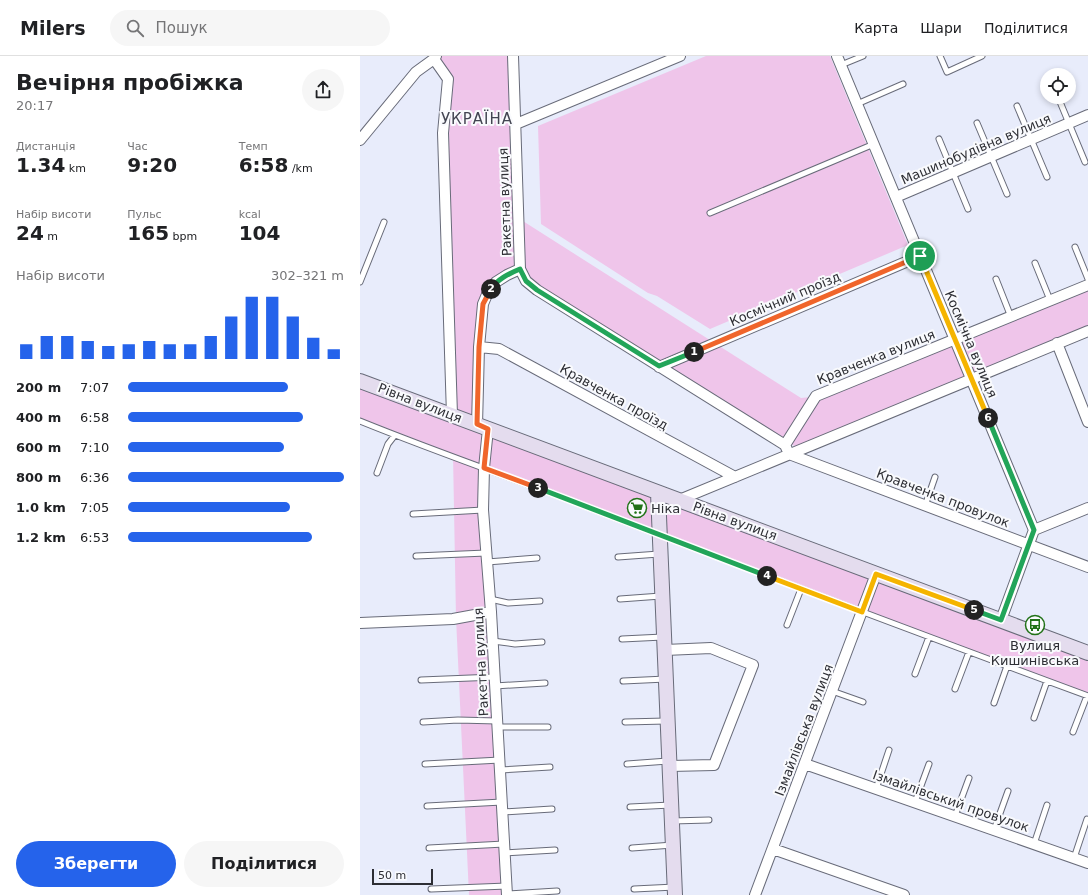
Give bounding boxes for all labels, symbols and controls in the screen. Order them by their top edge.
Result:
search box [110,10,390,46]
text: Milers [20,17,86,39]
icon: search [124,17,146,39]
text: Пошук [156,19,208,37]
text: Карта [854,20,898,36]
text: Шари [920,20,962,36]
text: Поділитися [984,20,1068,36]
map controls [1040,68,1076,104]
button: locate [1040,68,1076,104]
button: share [302,69,344,111]
text: Вечірня пробіжка [16,70,244,95]
text: 20:17 [16,98,53,113]
district label: УКРАЇНА [441,109,513,128]
street label: Машинобудівна вулиця [899,111,1053,187]
text: Дистанція [16,140,75,153]
text: Час [127,140,148,153]
text: Темп [239,140,268,153]
street label: Ракетна вулиця [496,147,514,257]
text: 1.34 [16,153,65,177]
text: 9:20 [127,153,177,177]
text: 6:58 [239,153,288,177]
text: km [65,162,86,175]
text: /km [288,162,313,175]
text: Набір висоти [16,208,91,221]
text: Пульс [127,208,162,221]
text: kcal [239,208,261,221]
text: 24 [16,221,44,245]
text: 165 [127,221,169,245]
text: 104 [239,221,280,245]
text: m [44,230,58,243]
text: bpm [169,230,197,243]
pin [903,239,937,273]
icon: arrive [909,245,931,267]
text: Набір висоти [16,268,105,283]
text: 302–321 m [271,268,344,283]
street label: Космічний проїзд [727,269,843,329]
pin: 2 [481,279,501,299]
text: 2 [487,282,495,295]
street label: Космічна вулиця [942,288,1000,400]
street label: Кравченка вулиця [815,326,937,388]
pin: 1 [684,342,704,362]
text: 1 [690,345,698,358]
street label: Кравченка проїзд [557,361,671,433]
text: 200 m [16,380,61,395]
text: 7:07 [80,380,109,395]
street label: Рівна вулиця [376,380,464,426]
pin: 6 [978,408,998,428]
text: 400 m [16,410,61,425]
text: 6:58 [80,410,109,425]
text: 6 [984,411,992,424]
text: 600 m [16,440,61,455]
text: 7:10 [80,440,109,455]
street label: Кравченка провулок [874,466,1012,530]
text: 800 m [16,470,61,485]
text: 6:36 [80,470,109,485]
pin: 3 [528,478,548,498]
text: 3 [534,481,542,494]
supermarket icon: Ніка [626,497,648,519]
street label: Рівна вулиця [691,499,779,543]
text: 1.0 km [16,500,66,515]
text: 7:05 [80,500,109,515]
place label: Ніка [651,501,680,516]
text: 1.2 km [16,530,66,545]
text: 6:53 [80,530,109,545]
pin: 4 [757,566,777,586]
text: 4 [763,569,771,582]
pin: 5 [964,600,984,620]
text: 5 [970,603,978,616]
street label: Ракетна вулиця [471,607,491,717]
bus stop icon: Вулиця Кишинівська [1024,614,1046,636]
place label: Вулиця Кишинівська [991,638,1079,668]
street label: Ізмайлівська вулиця [772,662,836,798]
street label: Ізмайлівський провулок [871,767,1031,835]
button: Зберегти [16,841,176,887]
button: Поділитися [184,841,344,887]
scale bar [372,867,433,886]
text: 50 m [378,869,406,882]

